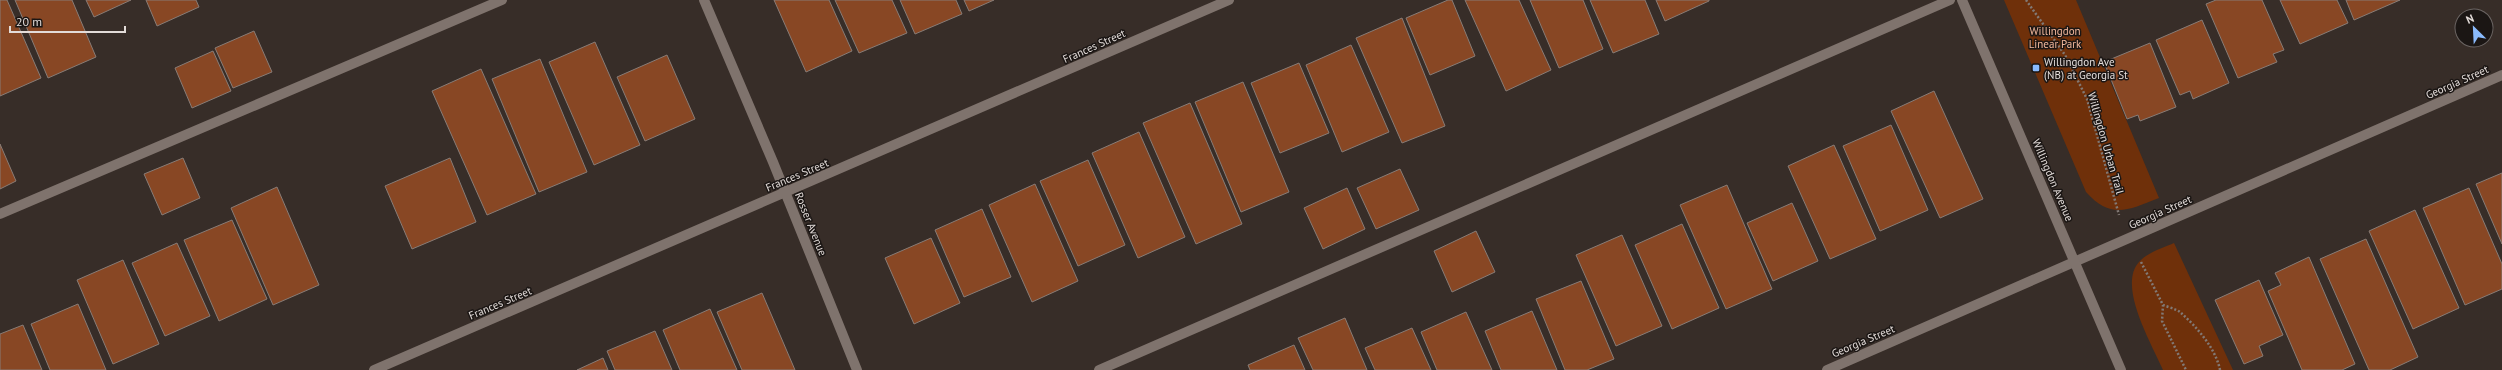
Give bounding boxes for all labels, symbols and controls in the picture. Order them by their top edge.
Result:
scale bar [10,8,125,34]
north arrow [2454,8,2494,48]
text: N [2464,11,2476,27]
text: 20 m [16,14,42,29]
park label: Willingdon Linear Park [2029,24,2082,51]
street label: Frances Street [1061,26,1128,66]
place label: Willingdon Ave (NB) at Georgia St [2044,55,2128,82]
street label: Georgia Street [2423,62,2491,102]
marker: Willingdon Ave (NB) at Georgia St [2031,63,2041,73]
street label: Willingdon Urban Trail [2085,90,2127,196]
street label: Willingdon Avenue [2029,137,2077,224]
street label: Frances Street [763,155,831,195]
street label: Rosser Avenue [792,190,830,258]
street label: Georgia Street [2126,192,2194,232]
street label: Frances Street [466,283,534,323]
street label: Georgia Street [1829,321,1897,361]

